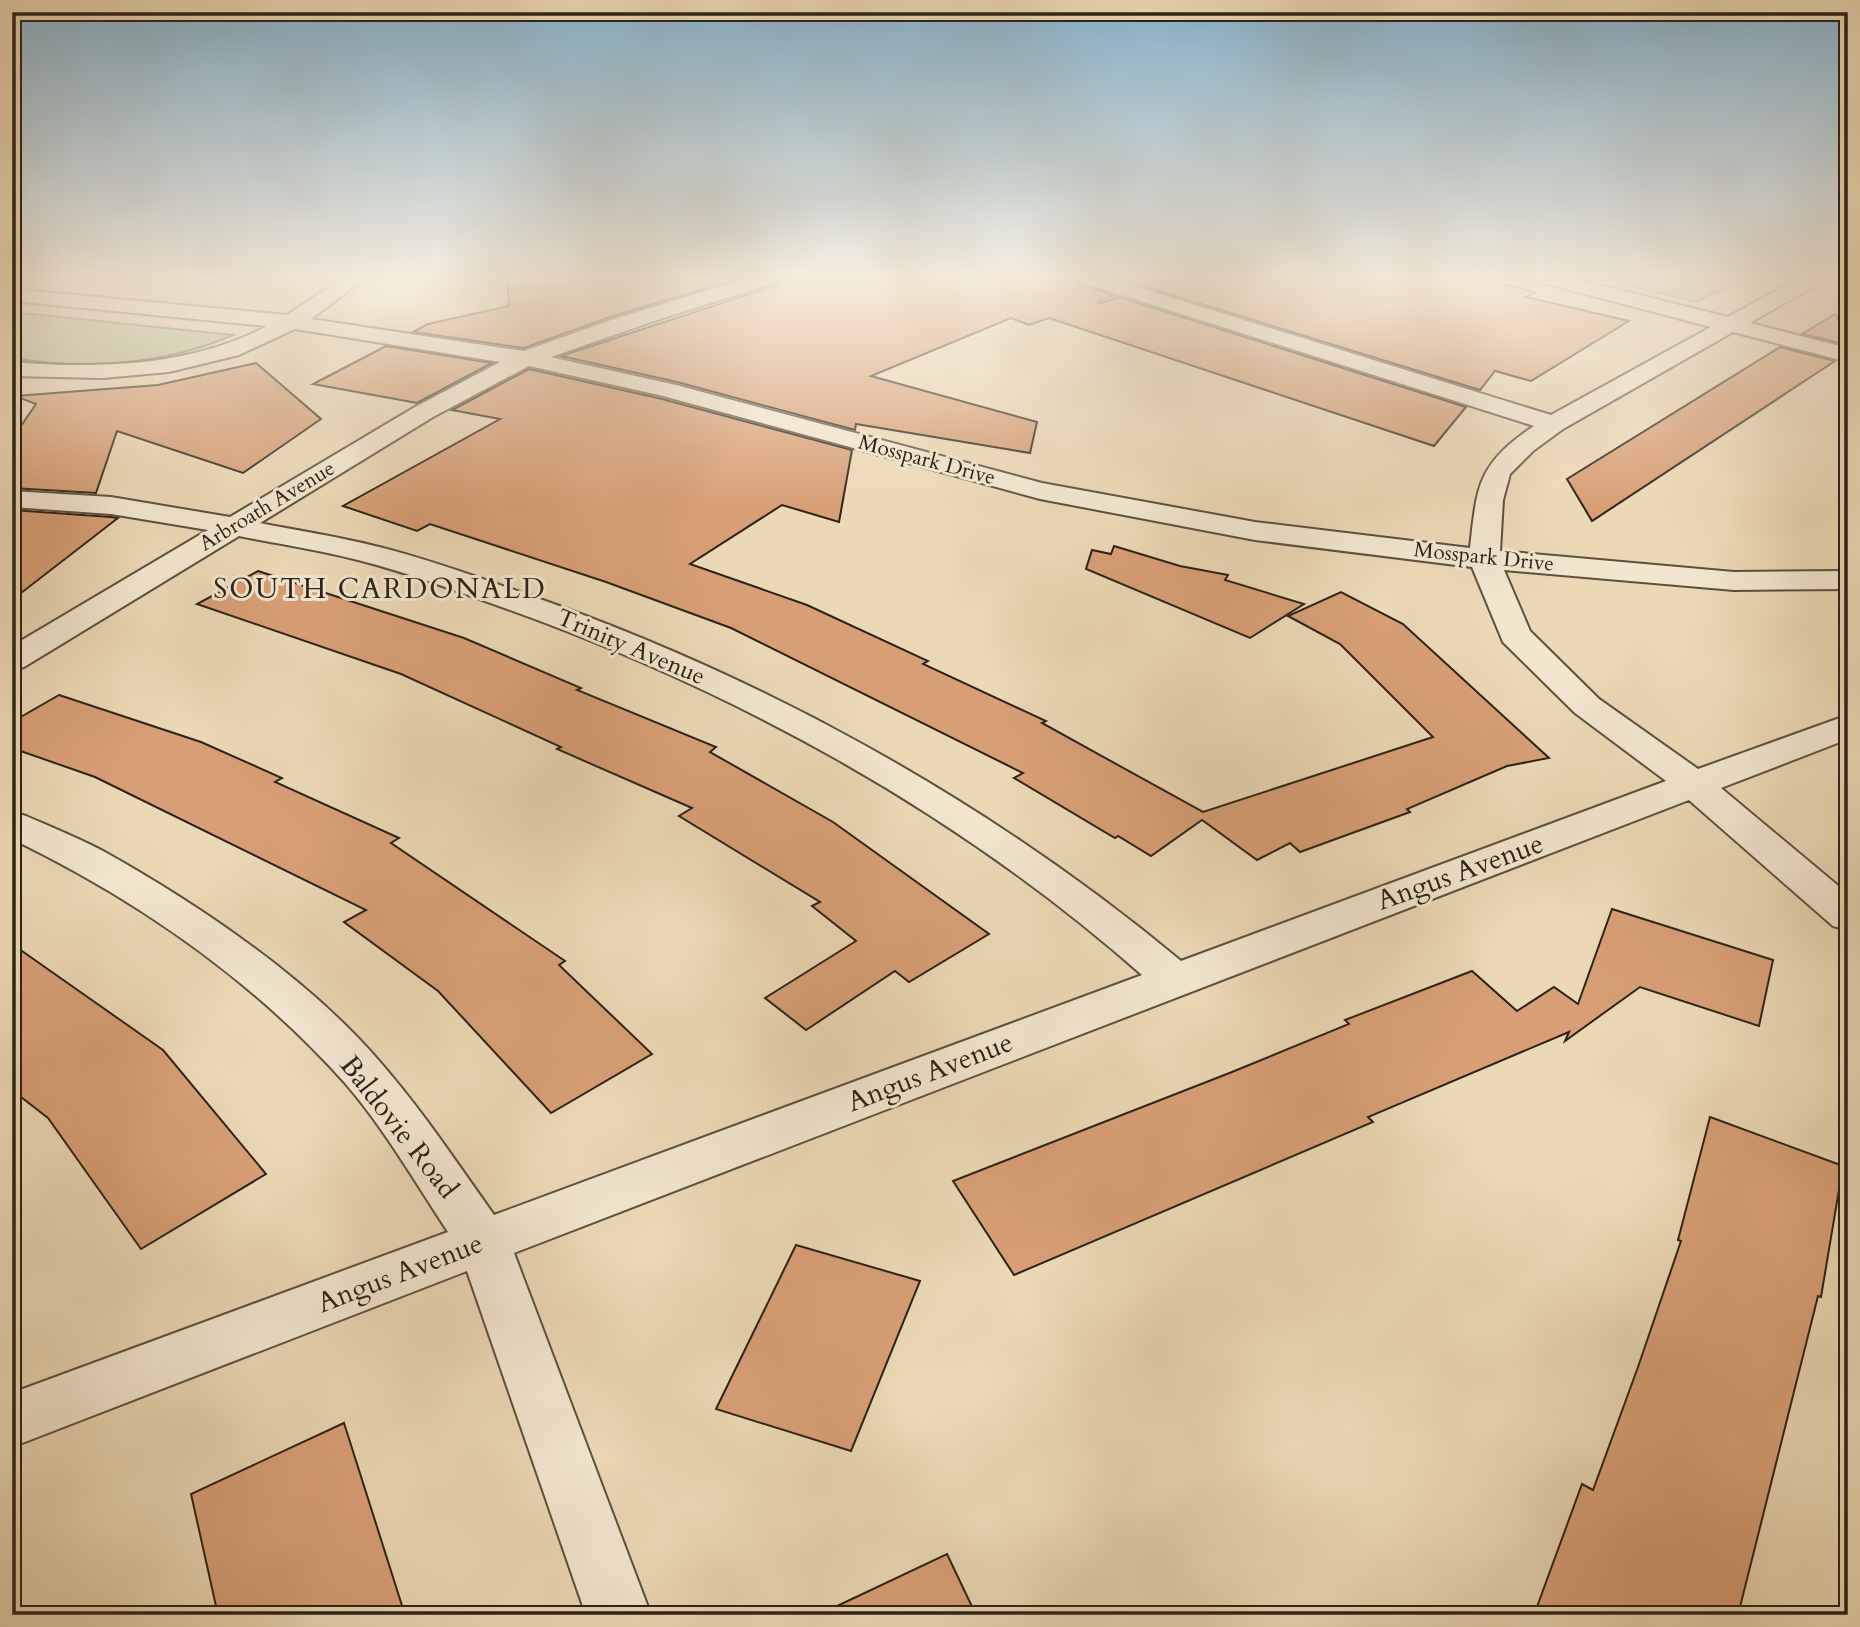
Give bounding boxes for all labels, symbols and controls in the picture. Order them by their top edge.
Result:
street label: Mosspark Drive [855,428,999,492]
street label: Arbroath Avenue [194,454,340,558]
street label: Mosspark Drive [1412,535,1556,579]
district label: SOUTH CARDONALD [213,570,547,608]
street label: Trinity Avenue [552,601,710,693]
street label: Angus Avenue [1371,824,1549,920]
street label: Angus Avenue [842,1023,1018,1121]
street label: Baldovie Road [331,1047,467,1207]
street label: Angus Avenue [312,1224,488,1322]

